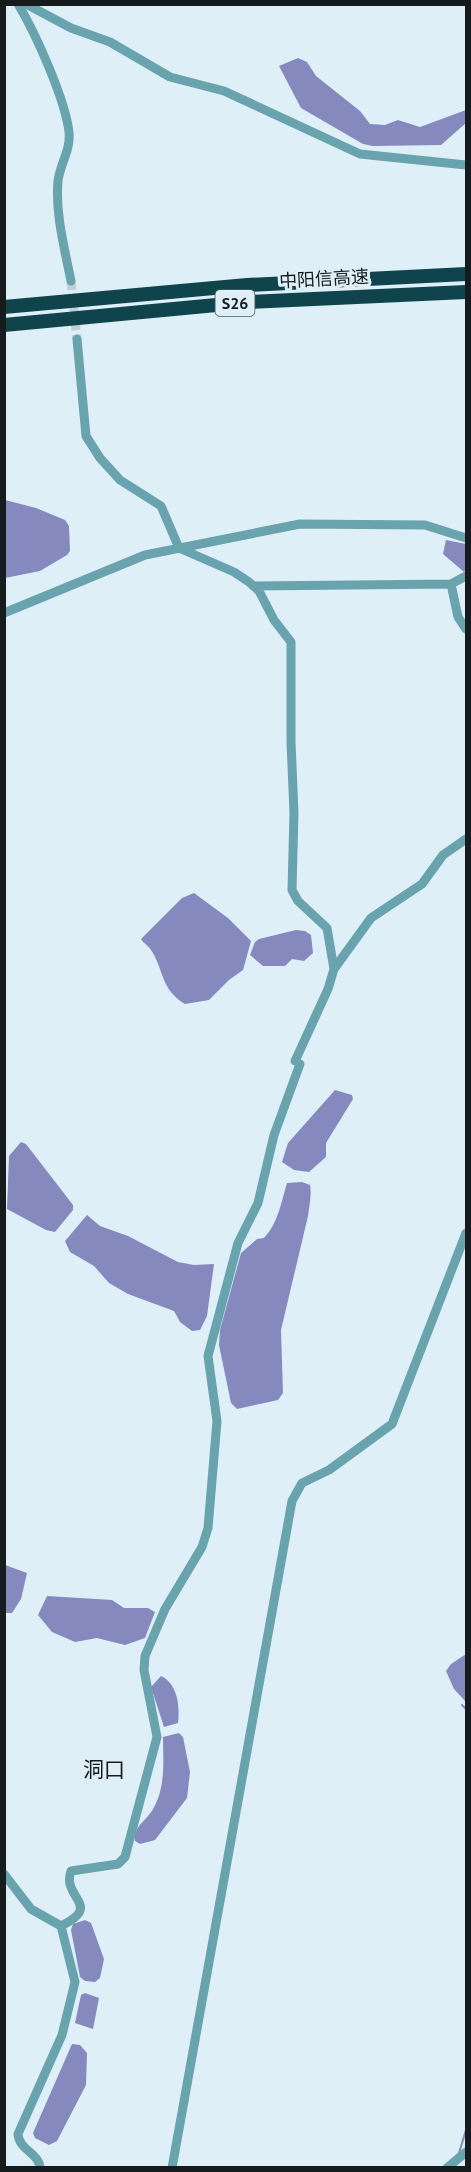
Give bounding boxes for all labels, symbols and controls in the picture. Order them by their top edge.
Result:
street label: 中阳信高速 [278,265,370,292]
road number: S26 [216,290,254,316]
district label: 洞口 [83,1756,125,1783]

